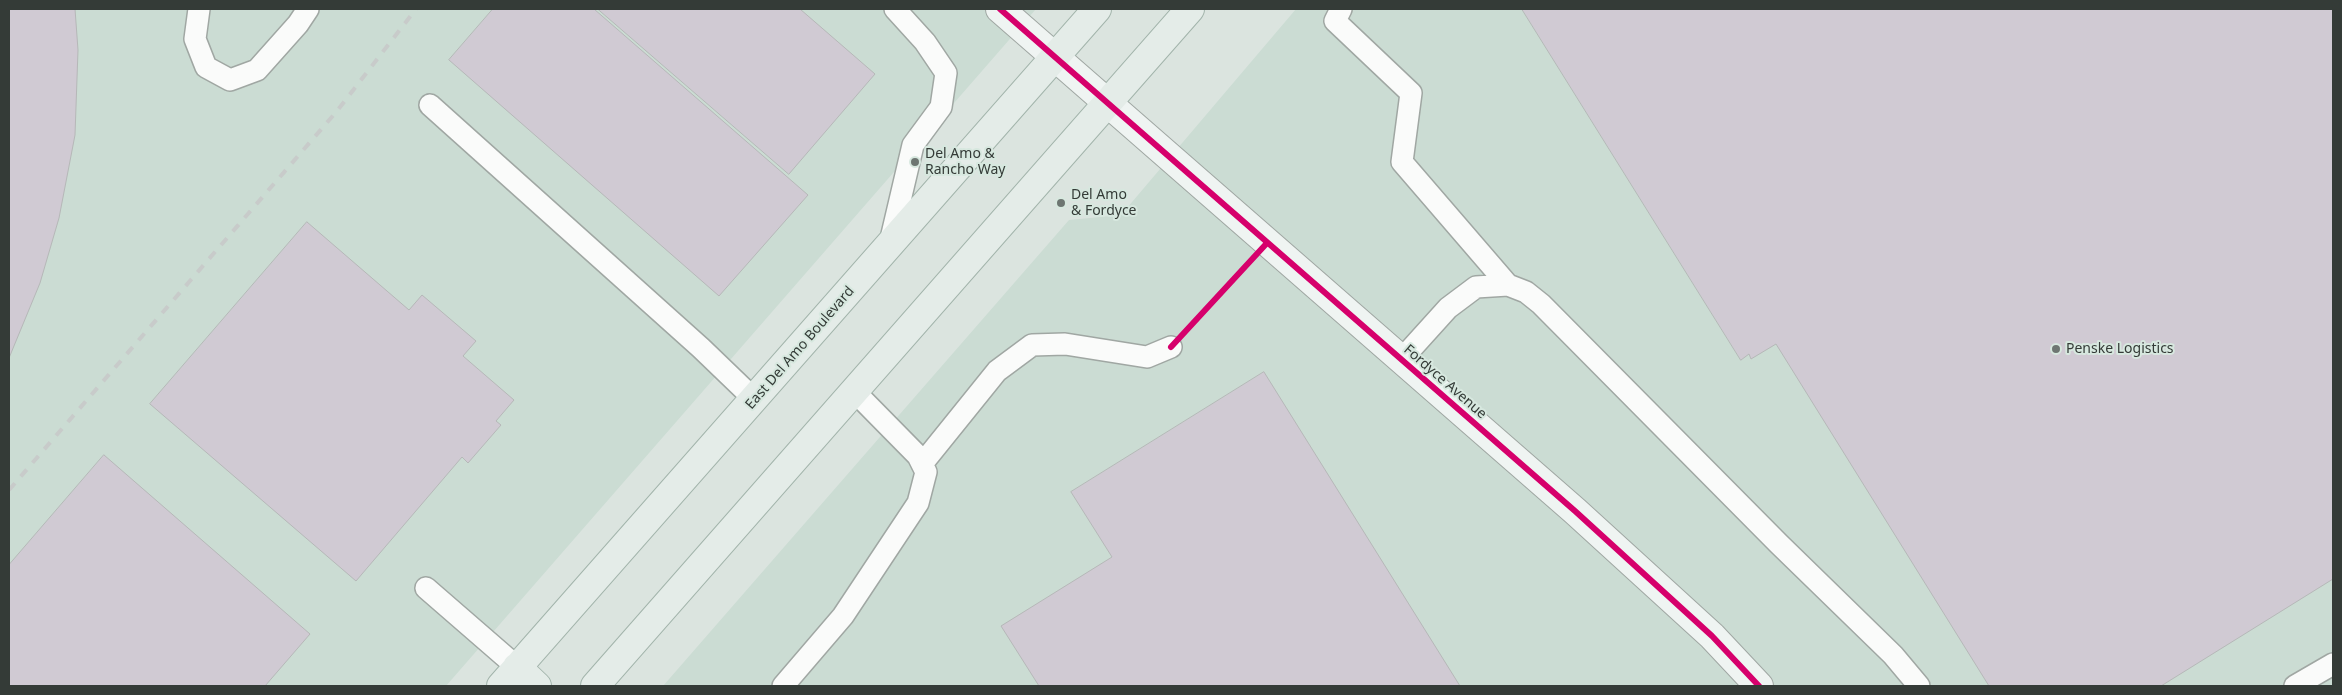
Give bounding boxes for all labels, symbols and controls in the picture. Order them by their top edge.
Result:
place label: Del Amo & Rancho Way [925,146,1005,178]
marker: Del Amo & Rancho Way [909,156,921,168]
place label: Del Amo & Fordyce [1071,187,1136,220]
marker: Del Amo & Fordyce [1055,197,1067,209]
street label: East Del Amo Boulevard [742,283,858,413]
street label: Fordyce Avenue [1400,341,1490,423]
place label: Penske Logistics [2066,341,2174,357]
marker: Penske Logistics [2050,343,2062,355]

